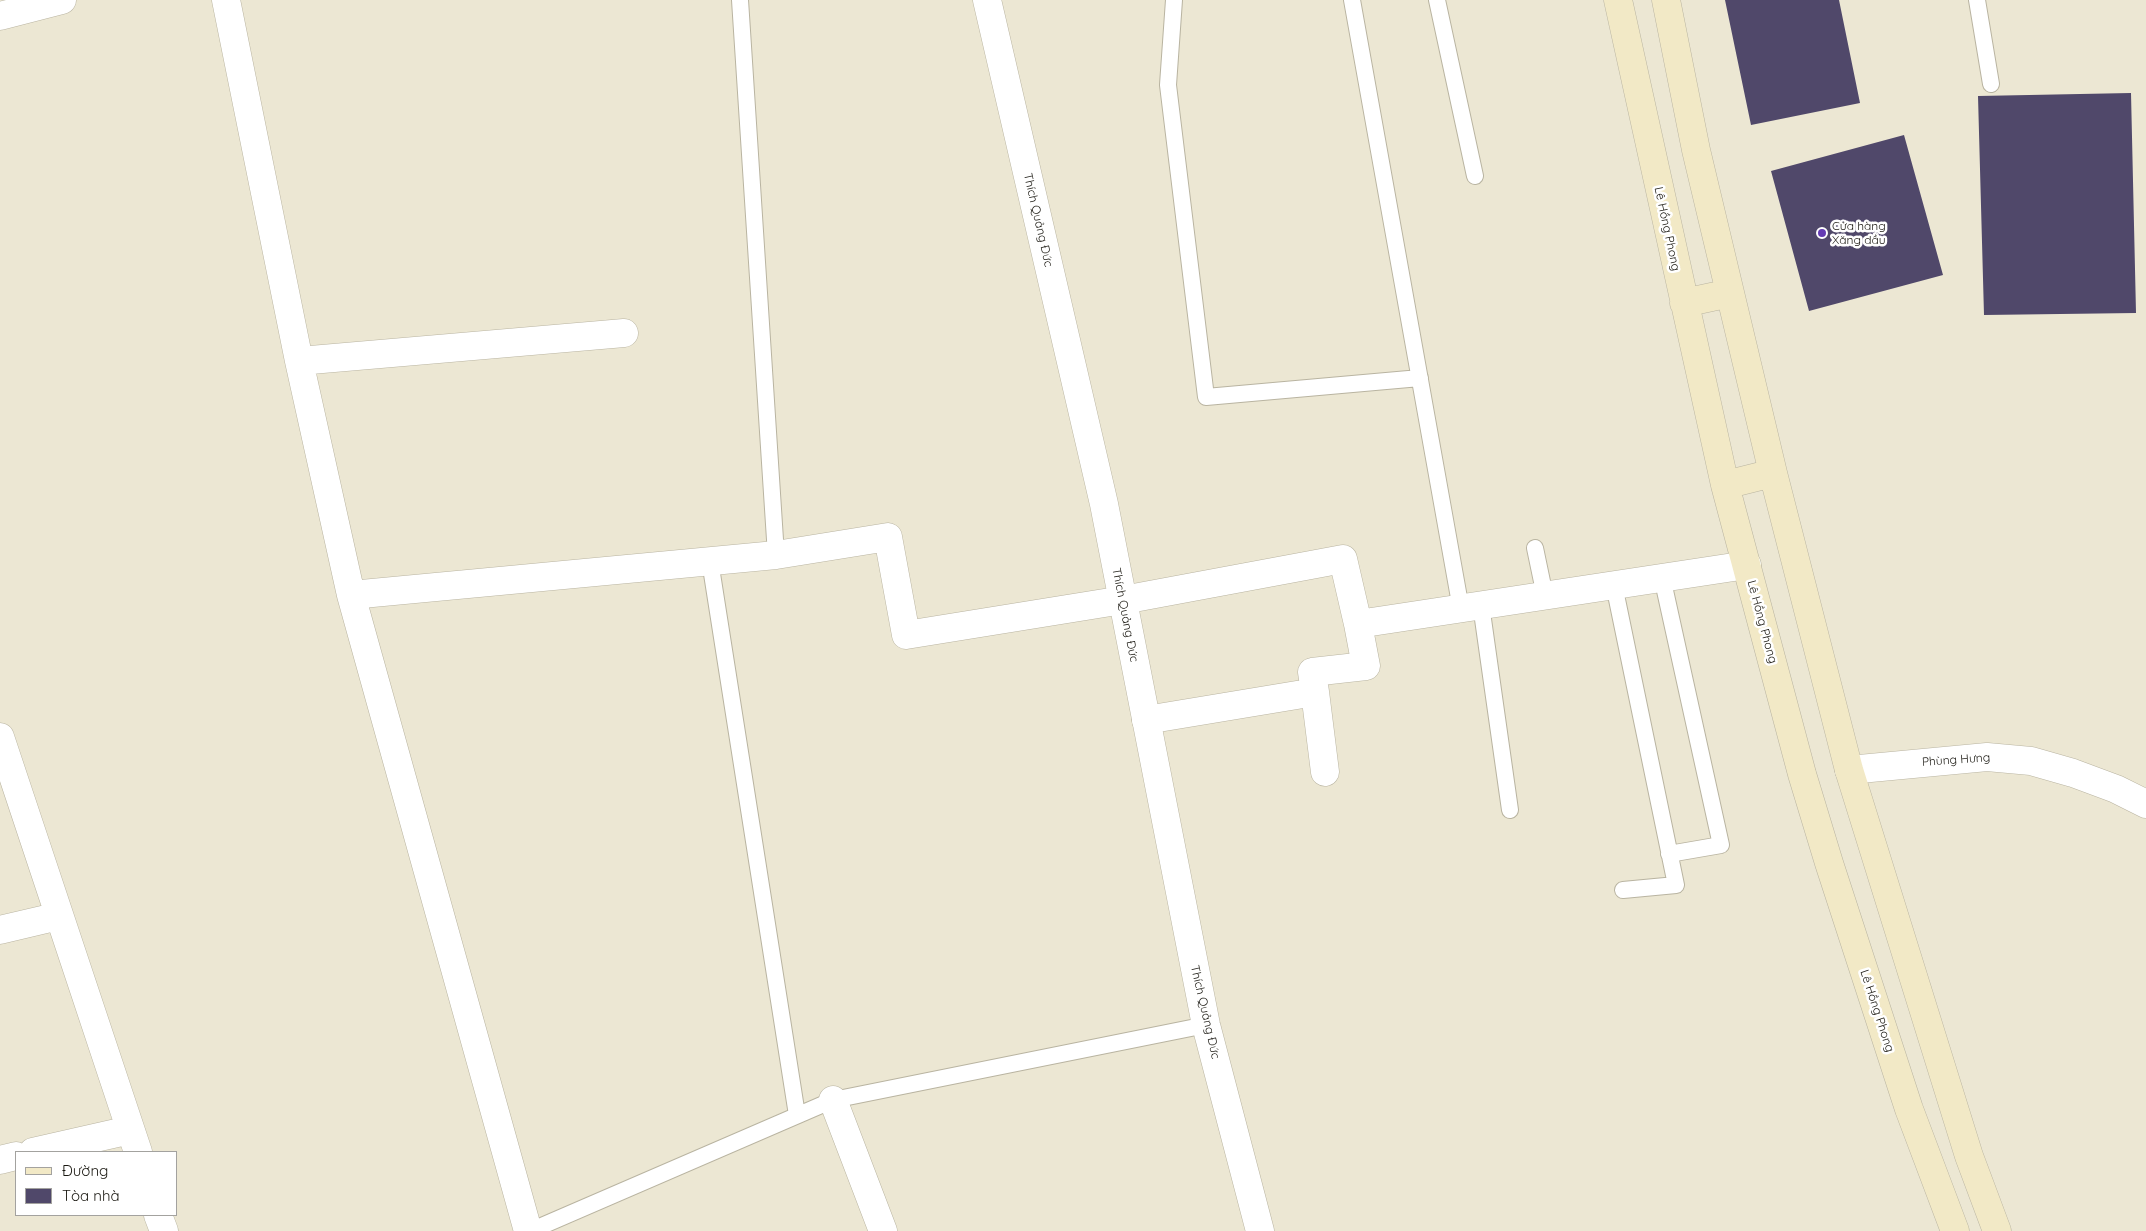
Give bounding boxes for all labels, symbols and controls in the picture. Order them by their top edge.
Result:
street label: Thích Quảng Đức [1020,172,1056,268]
street label: Lê Hồng Phong [1651,186,1683,272]
place label: Cửa hàng Xăng dầu [1832,219,1886,247]
marker: Cửa hàng Xăng dầu [1816,227,1828,239]
street label: Thích Quảng Đức [1109,567,1141,663]
street label: Lê Hồng Phong [1744,579,1780,665]
street label: Phùng Hưng [1921,750,1991,770]
street label: Thích Quảng Đức [1187,964,1223,1060]
street label: Lê Hồng Phong [1857,968,1897,1054]
legend [15,1151,178,1216]
text: Đường [62,1161,108,1180]
text: Tòa nhà [62,1186,120,1205]

